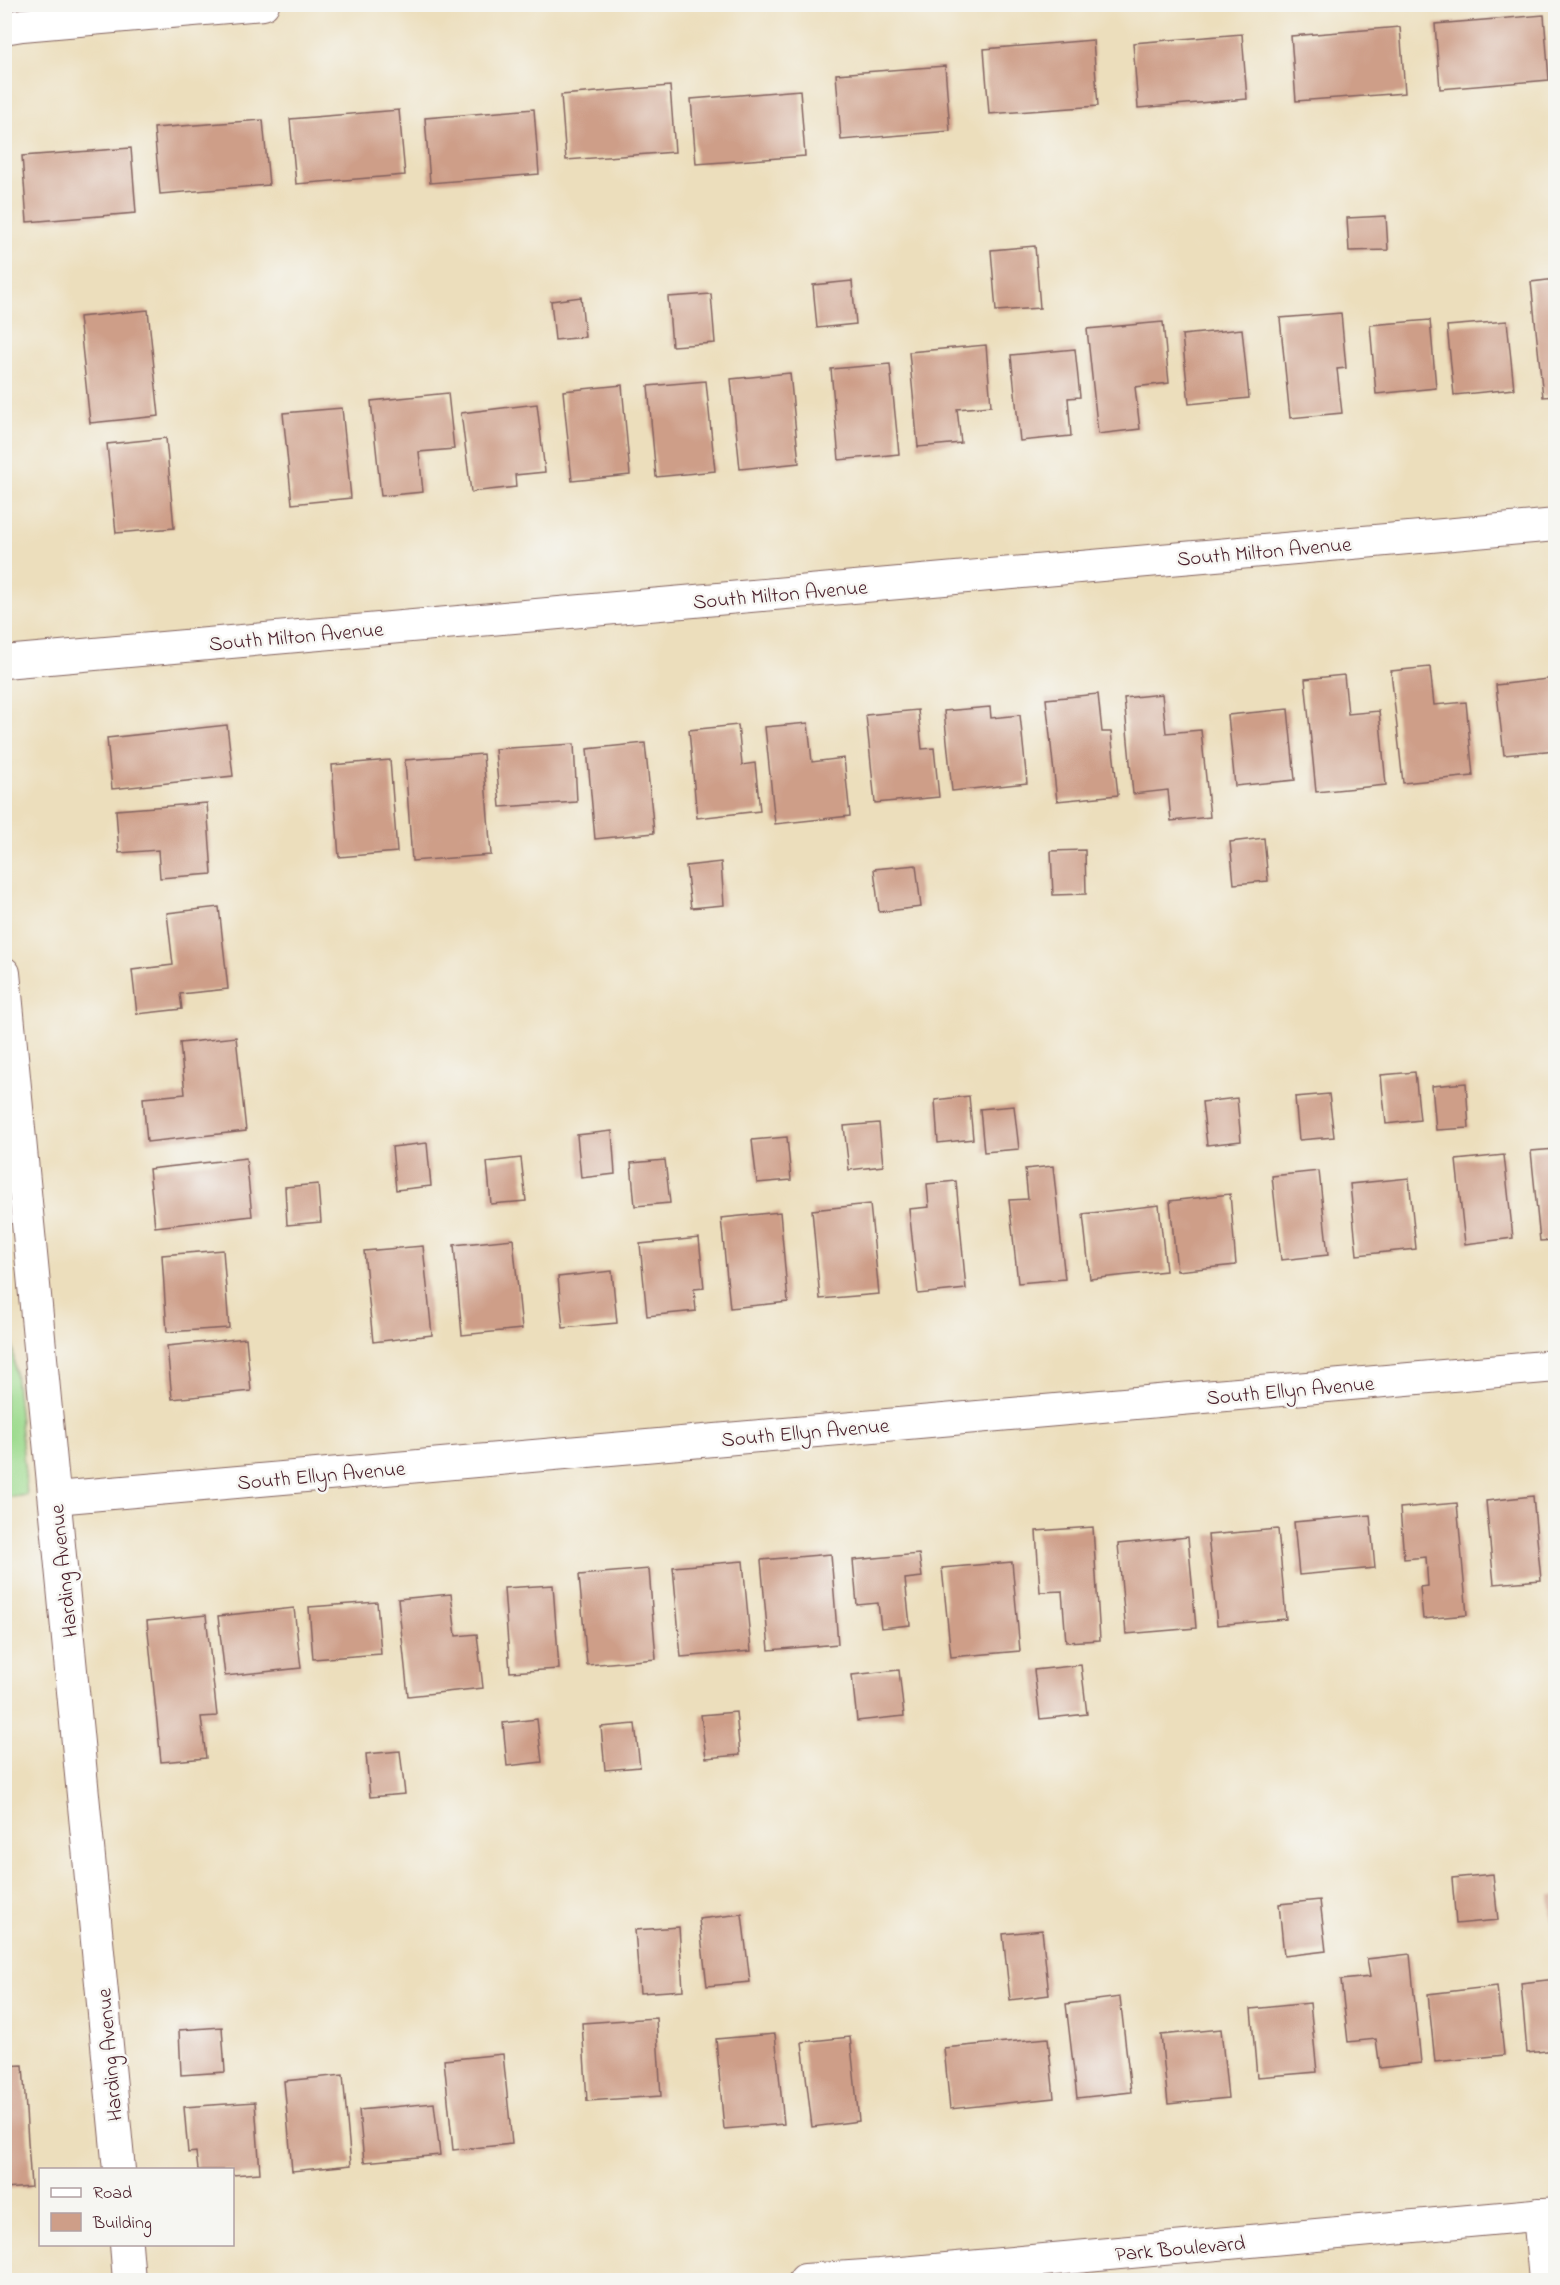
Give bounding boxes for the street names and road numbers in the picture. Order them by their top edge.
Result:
street label: South Milton Avenue [1176,530,1353,576]
street label: South Milton Avenue [692,573,869,619]
street label: South Milton Avenue [208,615,385,661]
street label: South Ellyn Avenue [1205,1370,1376,1416]
street label: South Ellyn Avenue [720,1412,891,1458]
street label: South Ellyn Avenue [236,1455,407,1501]
street label: Harding Avenue [43,1502,89,1639]
street label: Harding Avenue [90,1986,134,2123]
street label: Park Boulevard [1114,2229,1247,2271]

